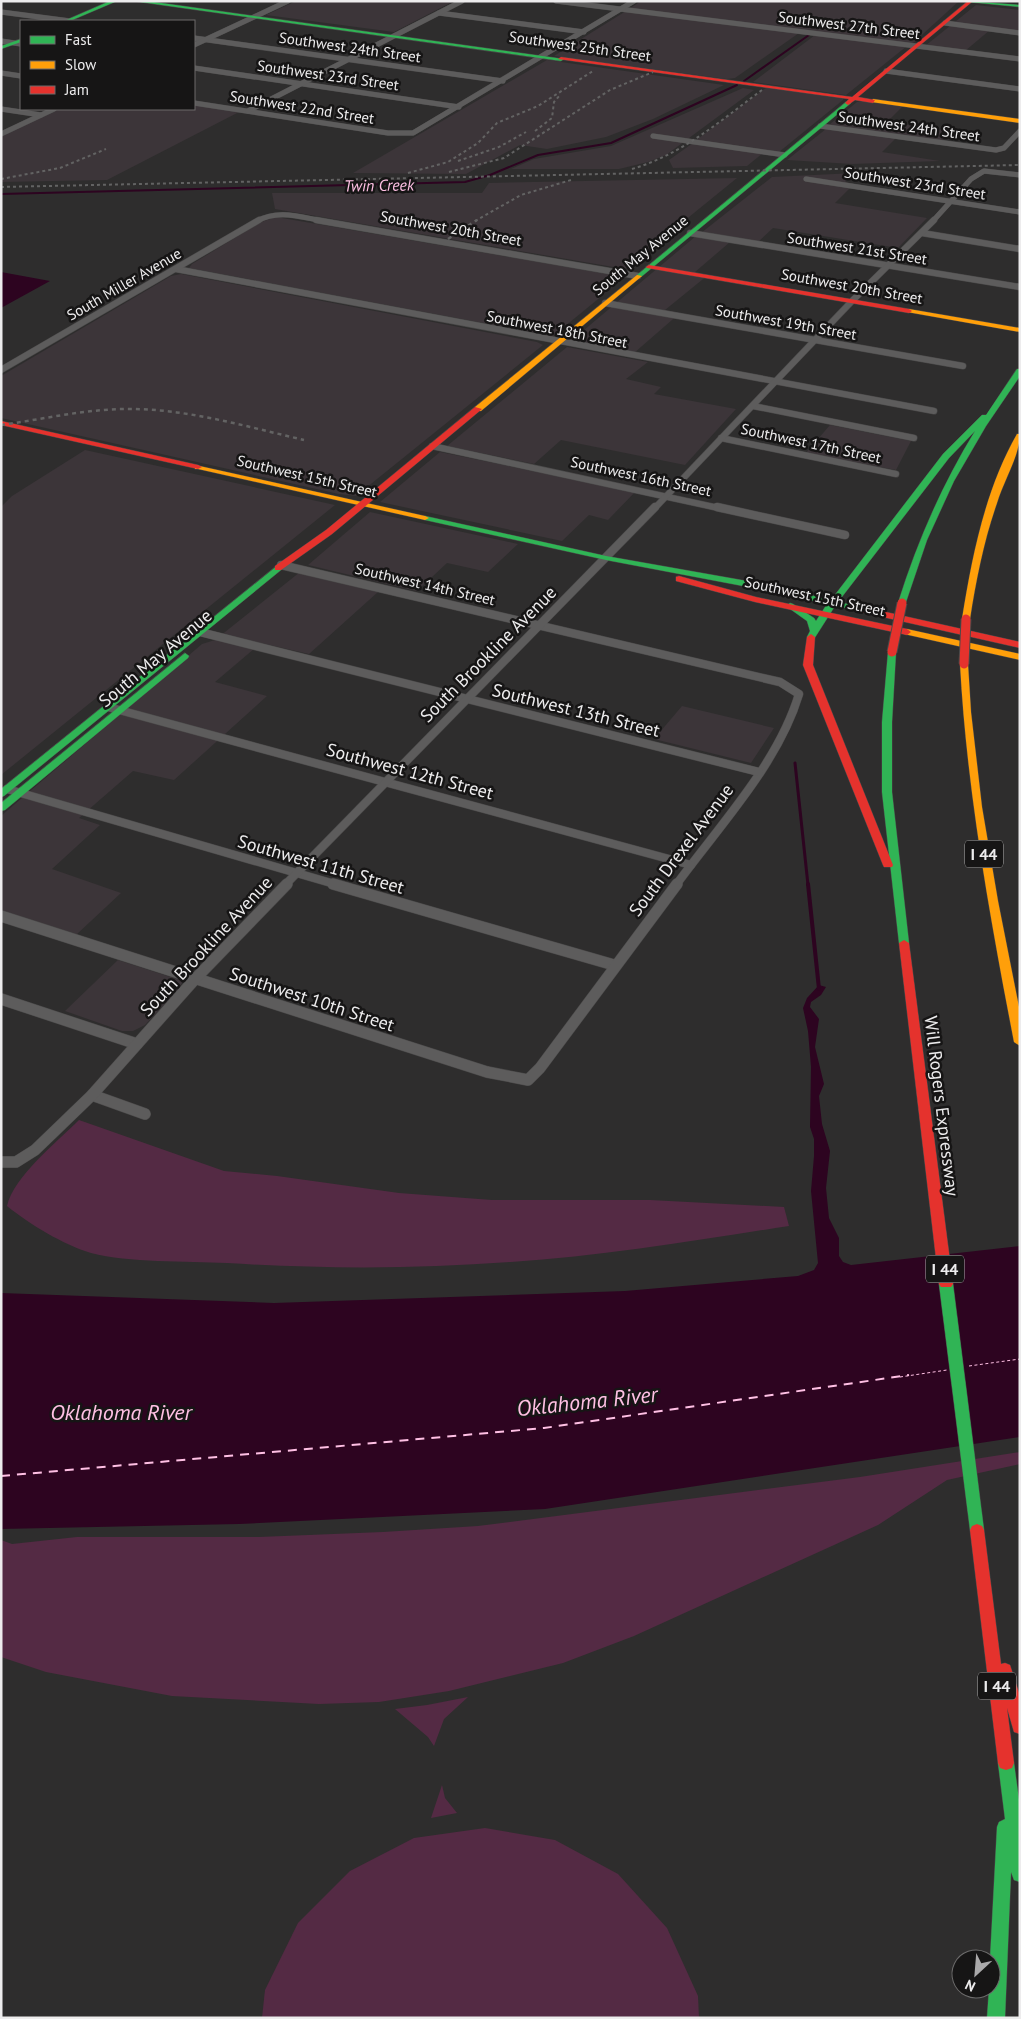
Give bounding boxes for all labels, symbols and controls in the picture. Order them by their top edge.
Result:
street label: Southwest 27th Street [777,7,921,43]
legend [20,20,195,110]
street label: Southwest 25th Street [508,27,652,65]
street label: Southwest 24th Street [278,28,422,66]
text: Fast [65,30,92,49]
text: Slow [65,55,96,74]
street label: Southwest 23rd Street [256,56,400,94]
text: Jam [64,80,89,99]
street label: Southwest 22nd Street [228,86,376,128]
street label: Southwest 24th Street [837,107,981,145]
street label: Southwest 23rd Street [843,162,987,204]
water label: Twin Creek [344,174,415,196]
street label: Southwest 20th Street [379,206,523,250]
street label: South May Avenue [588,211,692,299]
street label: Southwest 21st Street [786,228,928,268]
street label: South Miller Avenue [63,243,185,325]
street label: Southwest 20th Street [780,264,924,308]
street label: Southwest 19th Street [714,300,858,344]
street label: Southwest 18th Street [485,306,629,352]
street label: Southwest 17th Street [739,419,883,467]
street label: Southwest 15th Street [235,451,379,501]
street label: Southwest 16th Street [569,452,713,500]
street label: Southwest 14th Street [353,559,497,609]
street label: Southwest 15th Street [743,572,887,620]
street label: South Brookline Avenue [415,581,561,727]
street label: South May Avenue [94,604,216,712]
street label: Southwest 13th Street [490,678,662,742]
street label: Southwest 12th Street [324,738,496,804]
street label: South Drexel Avenue [624,779,738,921]
street label: Southwest 11th Street [235,829,407,899]
road number: I 44 [965,841,1003,868]
street label: South Brookline Avenue [135,871,277,1021]
street label: Southwest 10th Street [227,962,397,1036]
street label: Will Rogers Expressway [920,1015,965,1198]
road number: I 44 [926,1256,964,1282]
water label: Oklahoma River [515,1379,661,1422]
water label: Oklahoma River [50,1398,194,1426]
road number: I 44 [978,1672,1016,1700]
north arrow [951,1949,1001,1999]
text: N [962,1976,978,1996]

